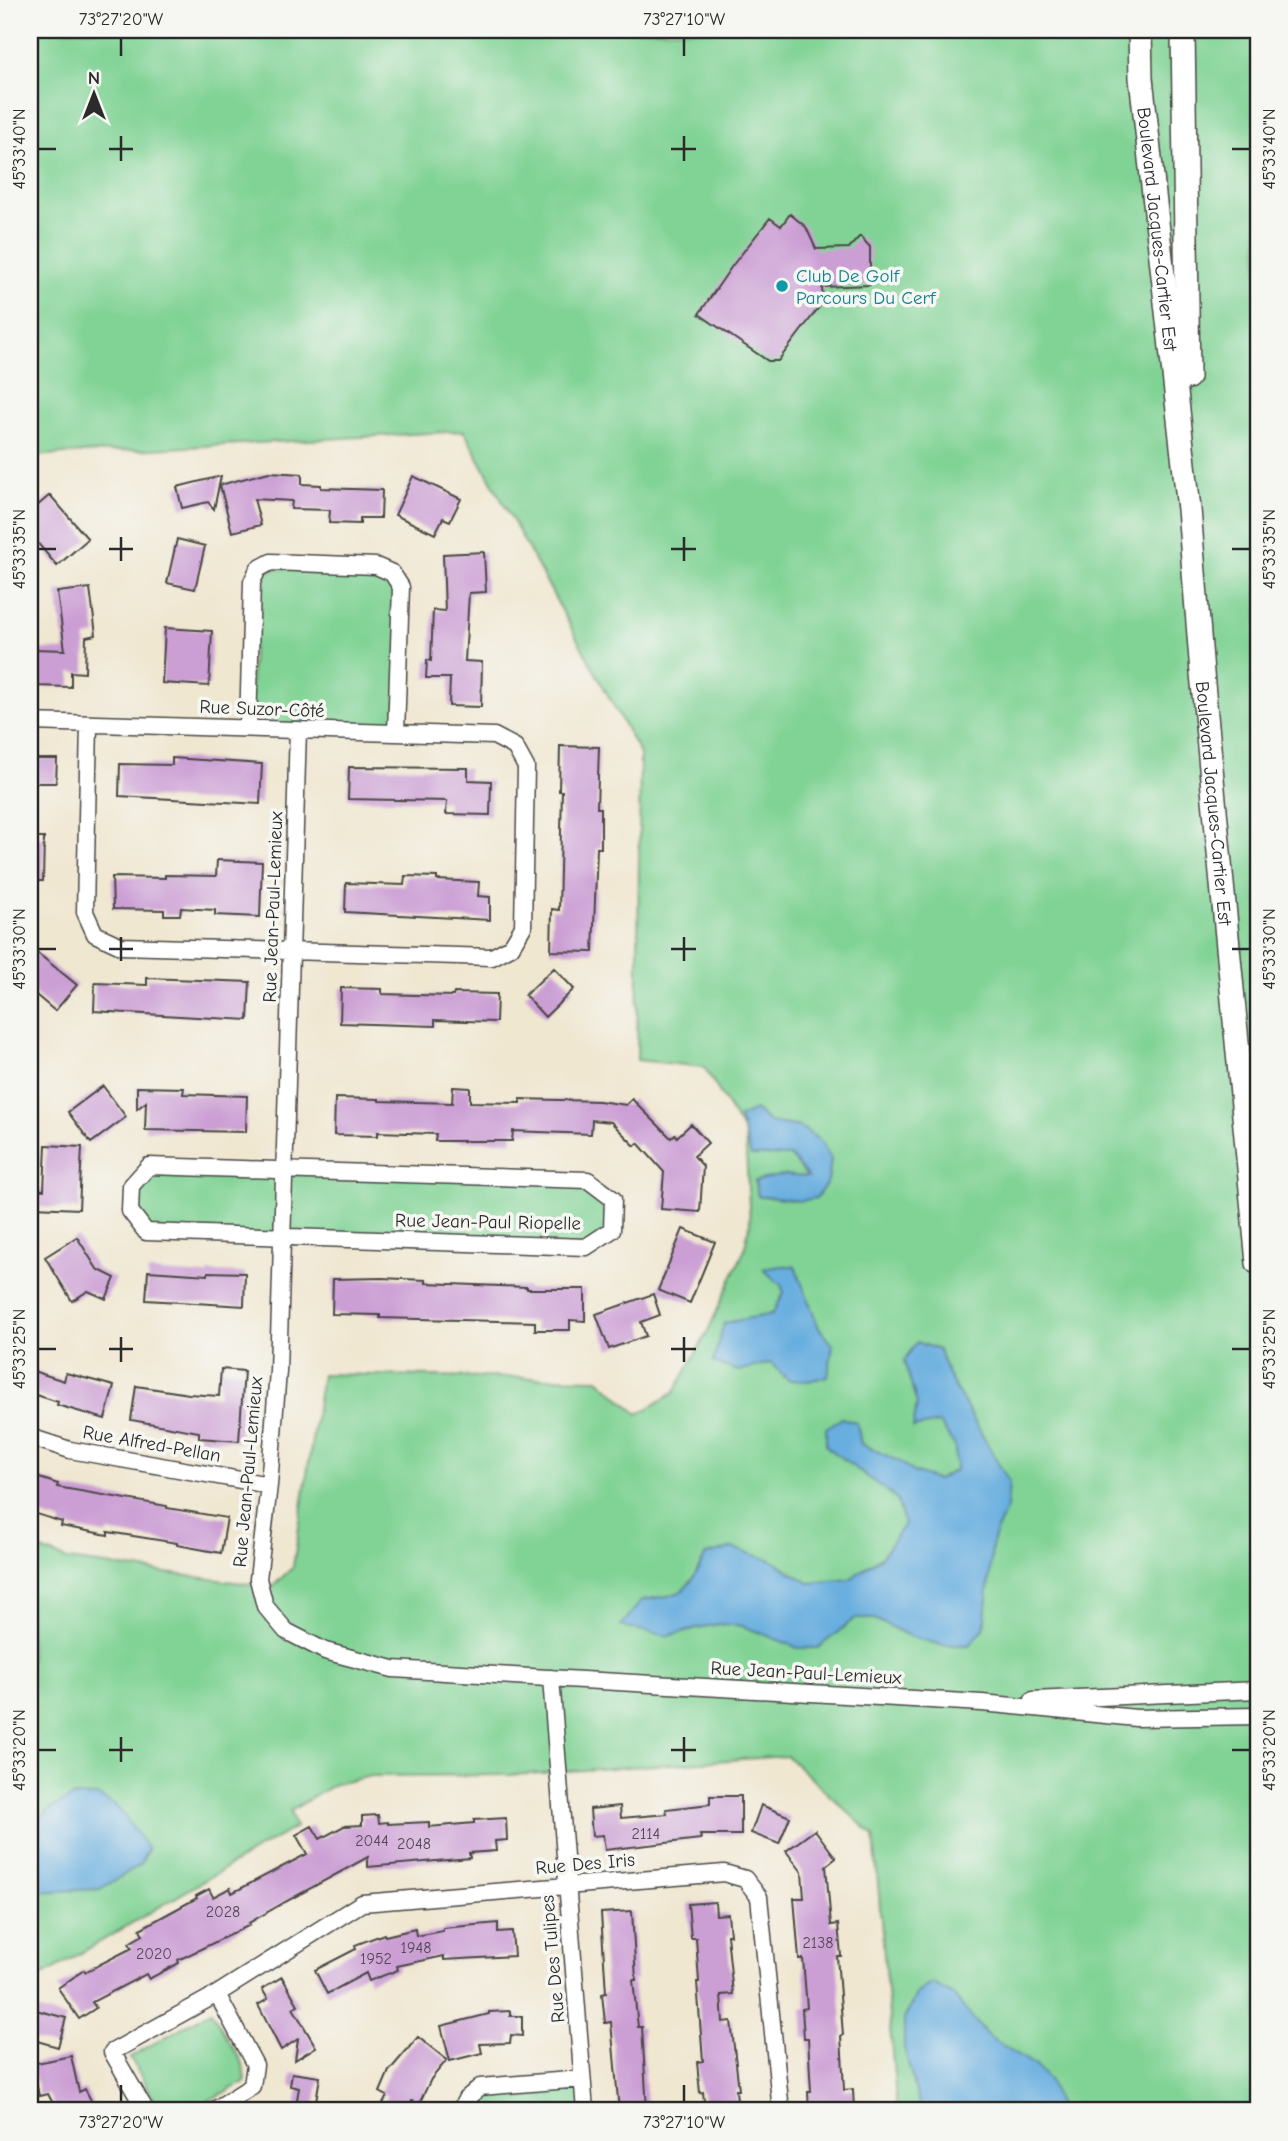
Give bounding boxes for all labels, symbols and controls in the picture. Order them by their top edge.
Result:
text: 73°27'20"W [79,9,164,30]
text: 73°27'10"W [643,9,725,30]
north arrow [60,60,130,130]
text: N [88,67,100,89]
street label: Boulevard Jacques-Cartier Est [1132,106,1181,353]
text: 45°33'40"N [9,108,30,190]
text: 45°33'40"N [1259,108,1280,190]
place label: Club De Golf Parcours Du Cerf [796,265,937,309]
marker: Club De Golf Parcours Du Cerf [774,278,790,294]
text: 45°33'35"N [9,509,30,589]
text: 45°33'35"N [1259,509,1280,589]
street label: Boulevard Jacques-Cartier Est [1191,680,1236,927]
street label: Rue Suzor-Côté [199,696,325,722]
street label: Rue Jean-Paul-Lemieux [259,810,287,1003]
text: 45°33'30"N [9,908,30,990]
text: 45°33'30"N [1259,908,1280,990]
street label: Rue Jean-Paul Riopelle [395,1209,581,1235]
text: 45°33'25"N [9,1309,30,1389]
text: 45°33'25"N [1259,1309,1280,1389]
street label: Rue Jean-Paul-Lemieux [229,1375,267,1568]
street label: Rue Alfred-Pellan [81,1421,223,1467]
street label: Rue Jean-Paul-Lemieux [710,1657,903,1689]
text: 45°33'20"N [9,1709,30,1791]
text: 45°33'20"N [1259,1709,1280,1791]
house number: 2114 [632,1825,660,1843]
house number: 2044 [355,1832,389,1850]
house number: 2048 [397,1835,431,1853]
street label: Rue Des Iris [534,1849,636,1879]
street label: Rue Des Tulipes [536,1894,570,2024]
house number: 2028 [206,1903,240,1921]
house number: 2138 [802,1934,834,1952]
house number: 1948 [401,1939,431,1957]
house number: 2020 [136,1945,172,1963]
house number: 1952 [360,1950,392,1968]
text: 73°27'20"W [79,2112,164,2133]
text: 73°27'10"W [643,2112,725,2133]

